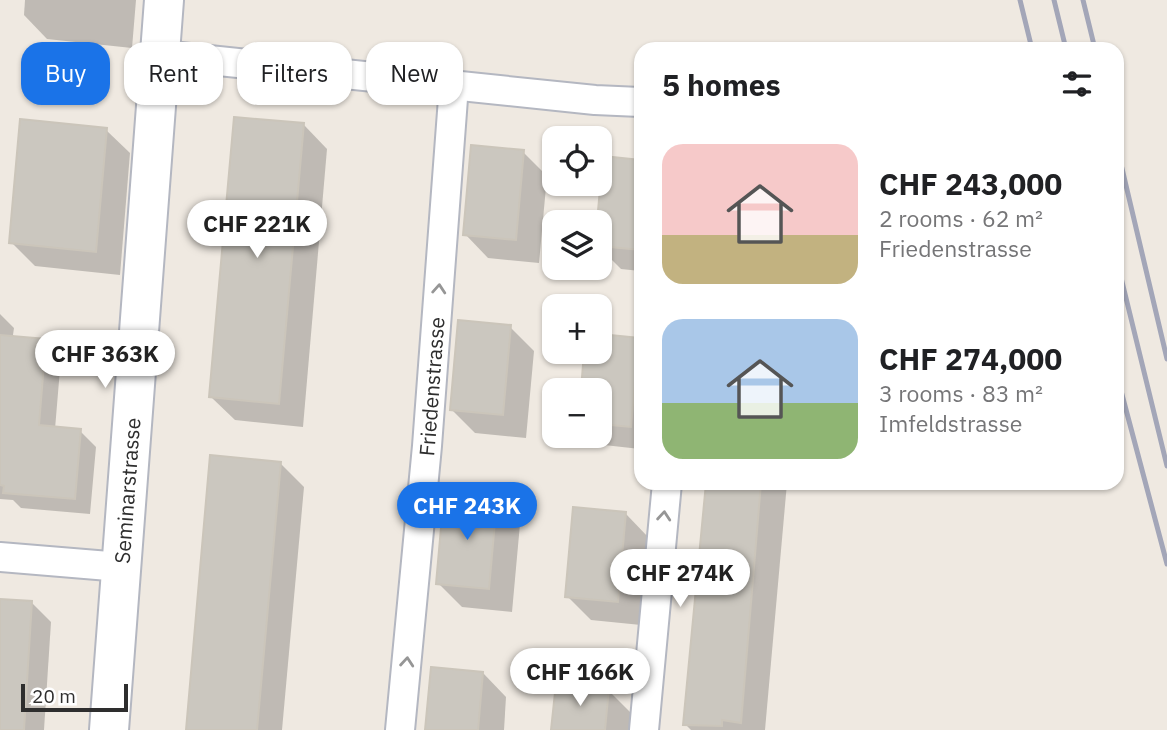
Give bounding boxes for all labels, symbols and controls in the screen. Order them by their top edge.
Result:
chip: Buy [21,42,110,105]
chip: Rent [124,42,223,105]
chip: Filters [237,42,352,105]
chip: New [366,42,463,105]
text: 5 homes [662,65,781,104]
icon: filters [1058,65,1096,103]
map controls [542,126,612,448]
button: locate [542,126,612,196]
text: CHF 243,000 [879,164,1062,203]
icon: home [718,172,802,256]
pin: CHF 221K [185,201,329,260]
text: 2 rooms · 62 m² [879,203,1043,233]
text: CHF 221K [203,208,311,238]
button: layers [542,210,612,280]
text: Friedenstrasse [879,233,1032,263]
one-way arrow [431,283,446,294]
button: + [542,294,612,364]
street label: Friedenstrasse [412,316,451,457]
pin: CHF 363K [33,330,177,390]
text: CHF 363K [51,338,159,368]
text: CHF 274,000 [879,339,1062,378]
icon: home [718,347,802,431]
button: − [542,378,612,448]
text: 3 rooms · 83 m² [879,378,1043,408]
text: Imfeldstrasse [879,408,1023,438]
street label: Seminarstrasse [108,417,146,565]
pin: CHF 243K [395,482,539,542]
text: CHF 243K [413,490,521,520]
one-way arrow [656,510,671,521]
pin: CHF 274K [608,550,752,609]
text: CHF 274K [626,557,734,587]
pin: CHF 166K [508,648,652,708]
one-way arrow [399,656,414,667]
text: CHF 166K [526,656,634,686]
scale bar [21,681,128,713]
text: 20 m [32,684,76,708]

